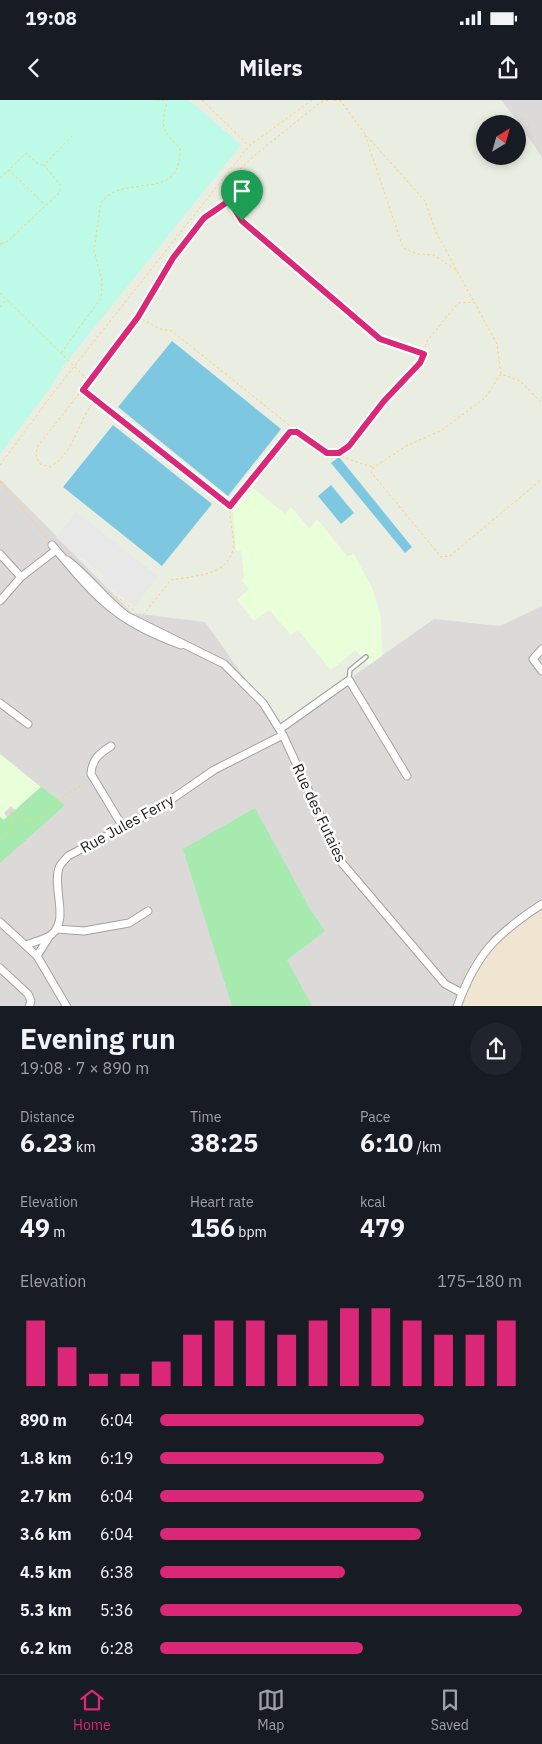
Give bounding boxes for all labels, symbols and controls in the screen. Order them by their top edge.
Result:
text: 19:08 [25,6,77,30]
text: Milers [239,53,303,82]
icon: back [20,54,48,82]
icon: share [494,54,522,82]
north arrow [476,115,526,165]
map controls [476,115,526,165]
pin [221,170,263,221]
icon: arrive [228,177,256,205]
street label: Rue des Futaies [288,760,351,865]
street label: Rue Jules Ferry [77,790,177,857]
text: Evening run [20,1020,176,1057]
button: share [470,1023,522,1075]
text: 19:08 · 7 × 890 m [20,1058,149,1078]
text: Distance [20,1108,75,1126]
text: Time [190,1108,221,1126]
text: Pace [360,1108,390,1126]
text: 6.23 [20,1126,73,1159]
text: 38:25 [190,1126,258,1159]
text: 6:10 [360,1126,413,1159]
text: km [73,1138,96,1156]
text: /km [413,1138,442,1156]
text: Elevation [20,1193,78,1211]
text: Heart rate [190,1193,254,1211]
text: kcal [360,1193,385,1211]
text: 49 [20,1211,50,1244]
text: 156 [190,1211,235,1244]
text: 479 [360,1211,405,1244]
text: m [50,1223,66,1241]
text: bpm [235,1223,267,1241]
text: Elevation [20,1271,86,1291]
text: 175–180 m [437,1271,522,1291]
text: 890 m [20,1410,67,1430]
text: 6:04 [100,1410,133,1430]
text: 1.8 km [20,1448,71,1468]
text: 6:19 [100,1448,133,1468]
text: 2.7 km [20,1486,71,1506]
text: 6:04 [100,1486,133,1506]
text: 3.6 km [20,1524,71,1544]
text: 6:04 [100,1524,133,1544]
text: 4.5 km [20,1562,71,1582]
text: 6:38 [100,1562,133,1582]
text: 5.3 km [20,1600,71,1620]
text: 5:36 [100,1600,133,1620]
text: 6.2 km [20,1638,71,1658]
text: 6:28 [100,1638,133,1658]
tab: Home [73,1686,111,1734]
tab: Map [257,1686,285,1734]
tab: Saved [431,1686,469,1734]

